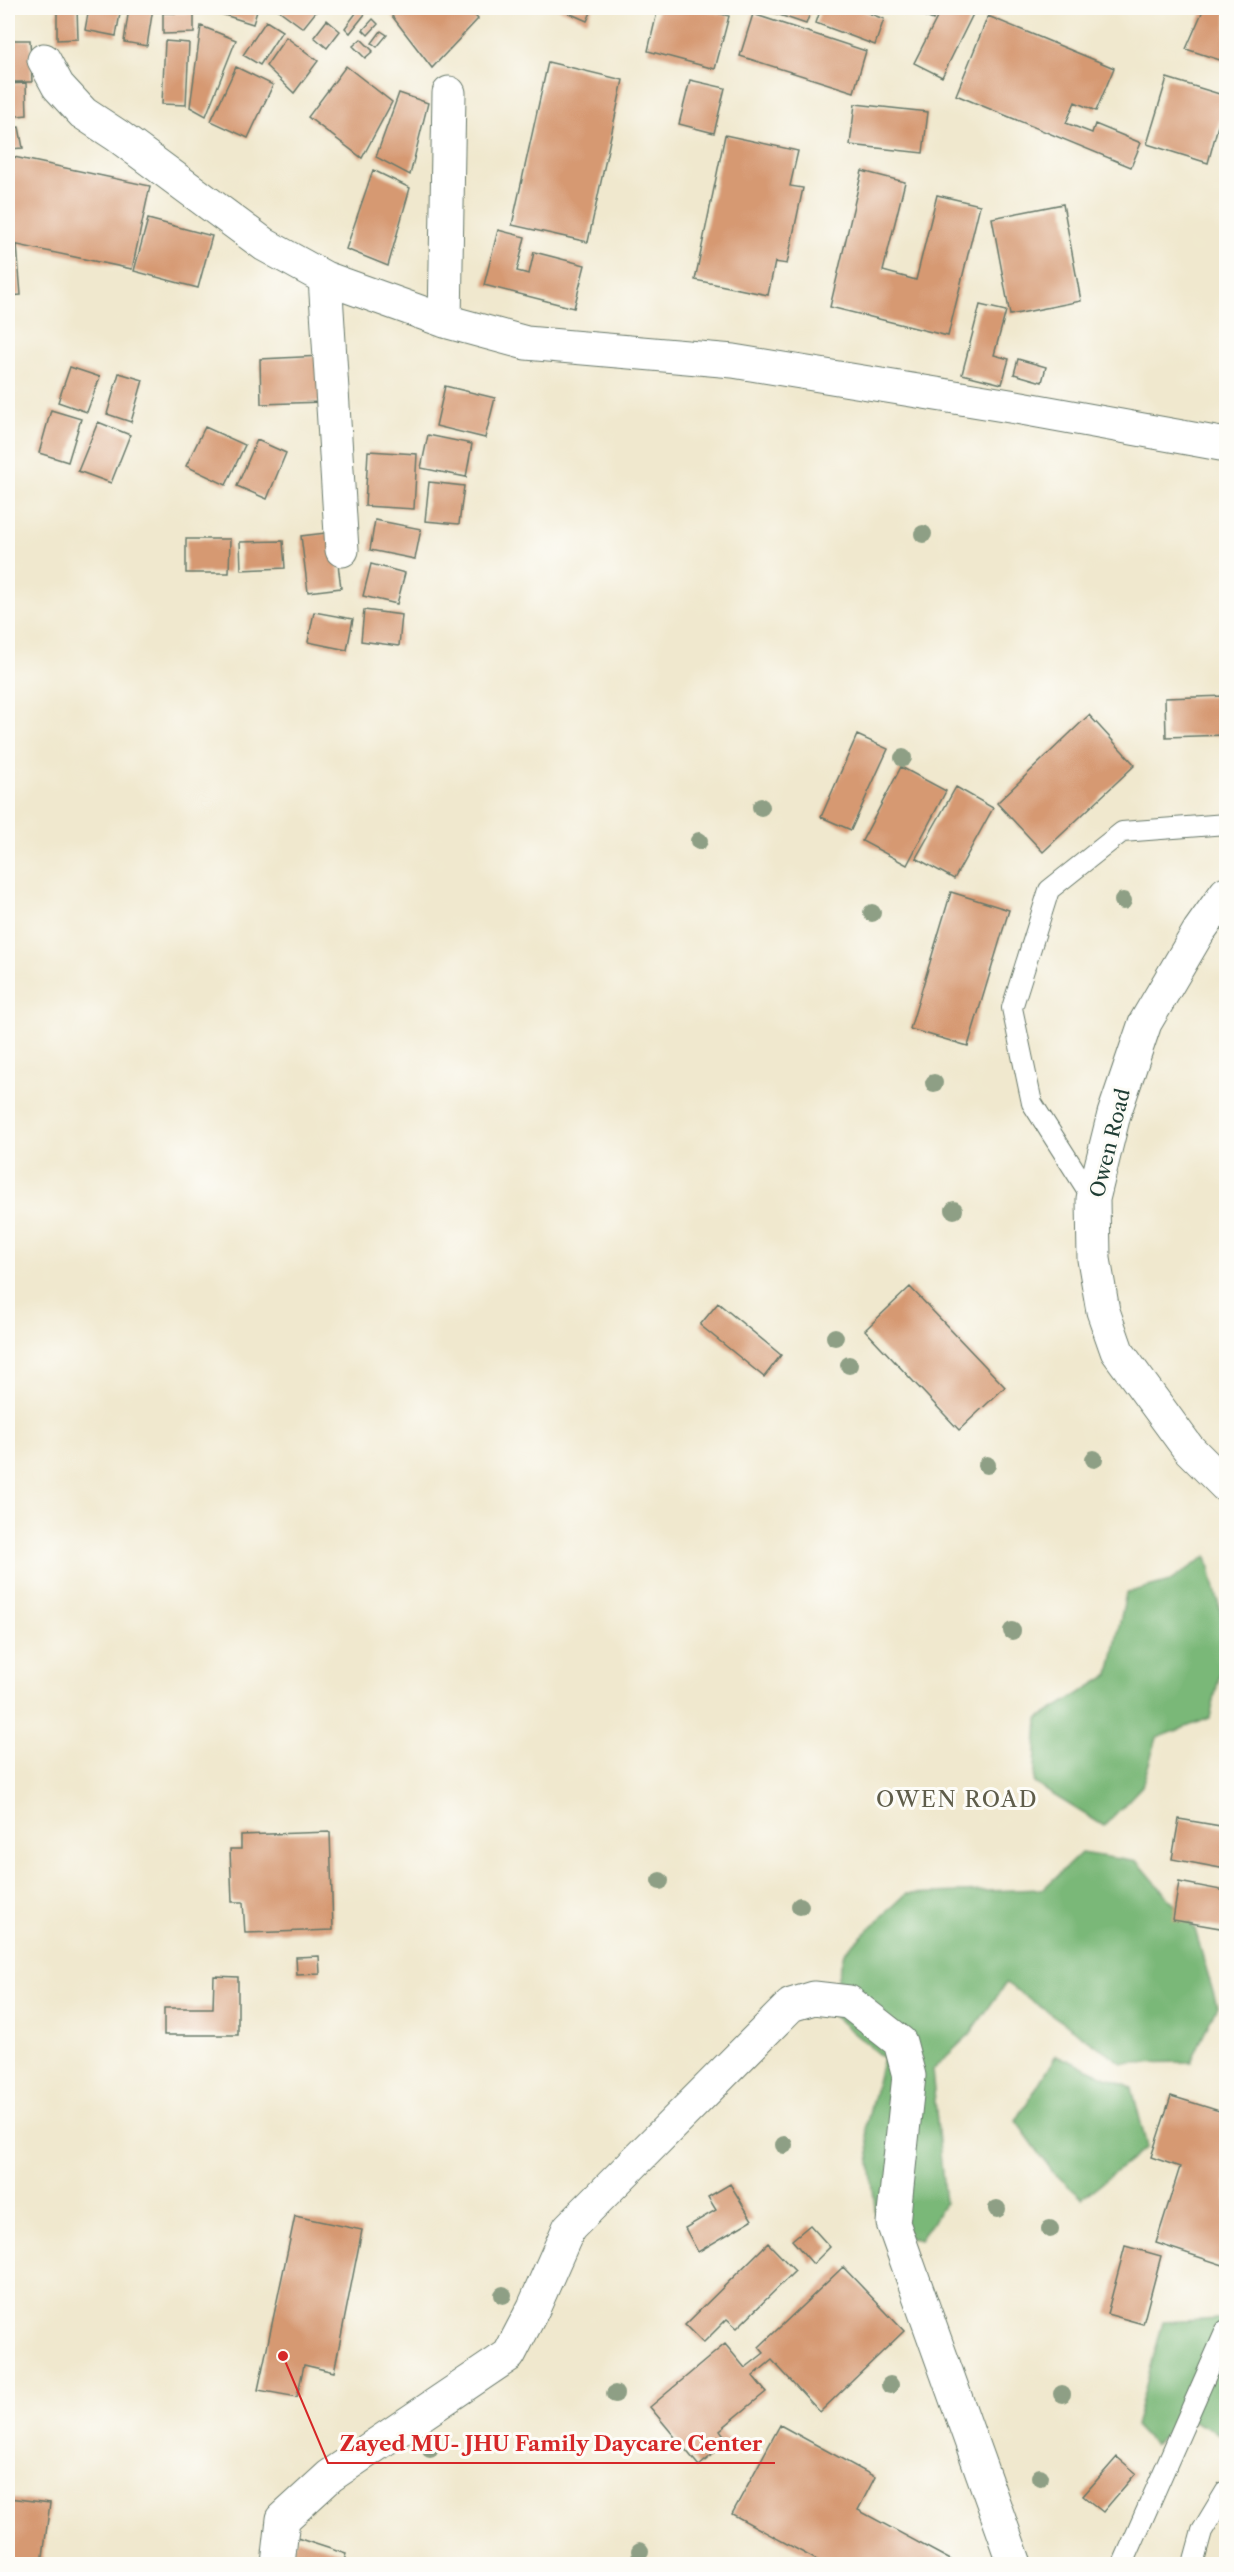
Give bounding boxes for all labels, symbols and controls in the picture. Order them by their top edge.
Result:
street label: Owen Road [1085,1086,1135,1200]
district label: OWEN ROAD [876,1786,1038,1813]
callout: Zayed MU- JHU Family Daycare Center [328,2424,775,2463]
text: Zayed MU- JHU Family Daycare Center [340,2431,763,2456]

